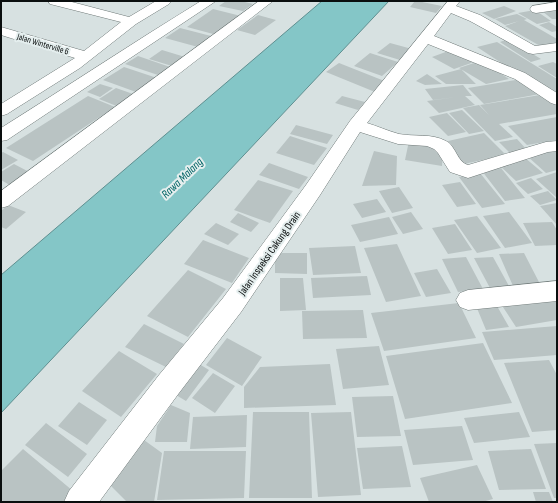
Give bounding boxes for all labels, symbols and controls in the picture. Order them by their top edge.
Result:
street label: Jalan Winterville 6 [15,31,70,58]
water label: Rawa Malang [158,155,206,202]
street label: Jalan Inspeksi Cakung Drain [235,209,303,299]

